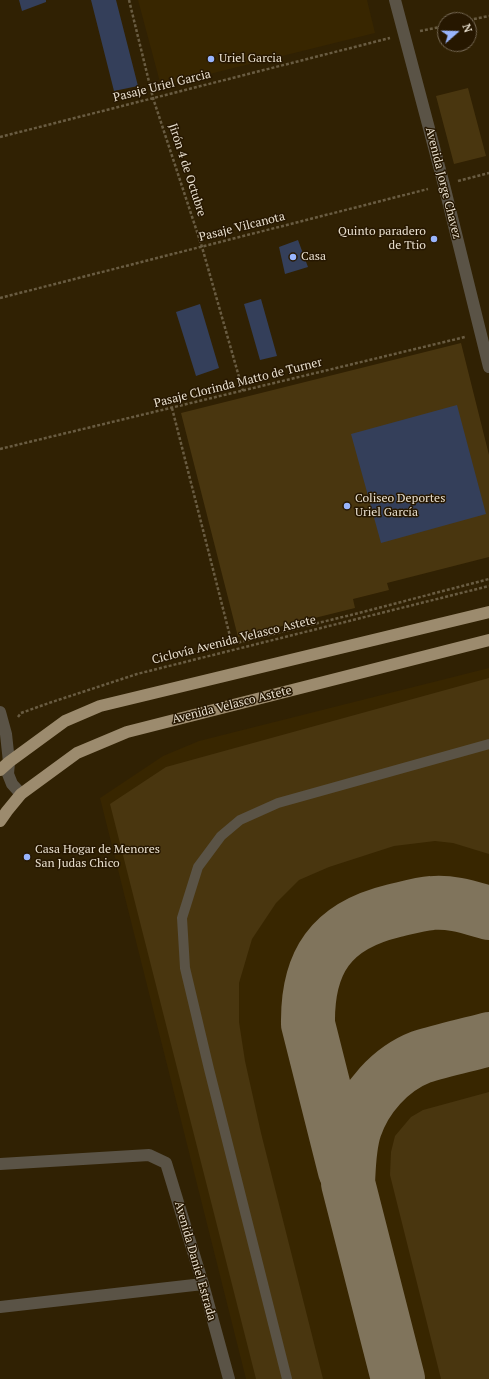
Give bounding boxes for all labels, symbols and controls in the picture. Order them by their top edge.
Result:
north arrow [437,12,477,52]
text: N [459,22,475,35]
place label: Uriel Garcia [219,52,282,66]
marker: Uriel Garcia [206,54,216,64]
street label: Pasaje Uriel Garcia [112,67,212,105]
street label: Jirón 4 de Octubre [165,122,209,218]
street label: Avenida Jorge Chavez [422,126,464,240]
street label: Pasaje Vilcanota [198,209,286,245]
place label: Quinto paradero de Ttio [338,225,426,253]
marker: Quinto paradero de Ttio [429,234,439,244]
place label: Casa [301,250,326,264]
marker: Casa [288,252,298,262]
street label: Pasaje Clorinda Matto de Turner [152,355,324,411]
place label: Coliseo Deportes Uriel García [355,492,445,520]
marker: Coliseo Deportes Uriel García [342,501,352,511]
street label: Ciclovía Avenida Velasco Astete [150,613,318,667]
street label: Avenida Velasco Astete [171,683,293,727]
place label: Casa Hogar de Menores San Judas Chico [35,843,160,871]
marker: Casa Hogar de Menores San Judas Chico [22,852,32,862]
street label: Avenida Daniel Estrada [171,1200,219,1322]

